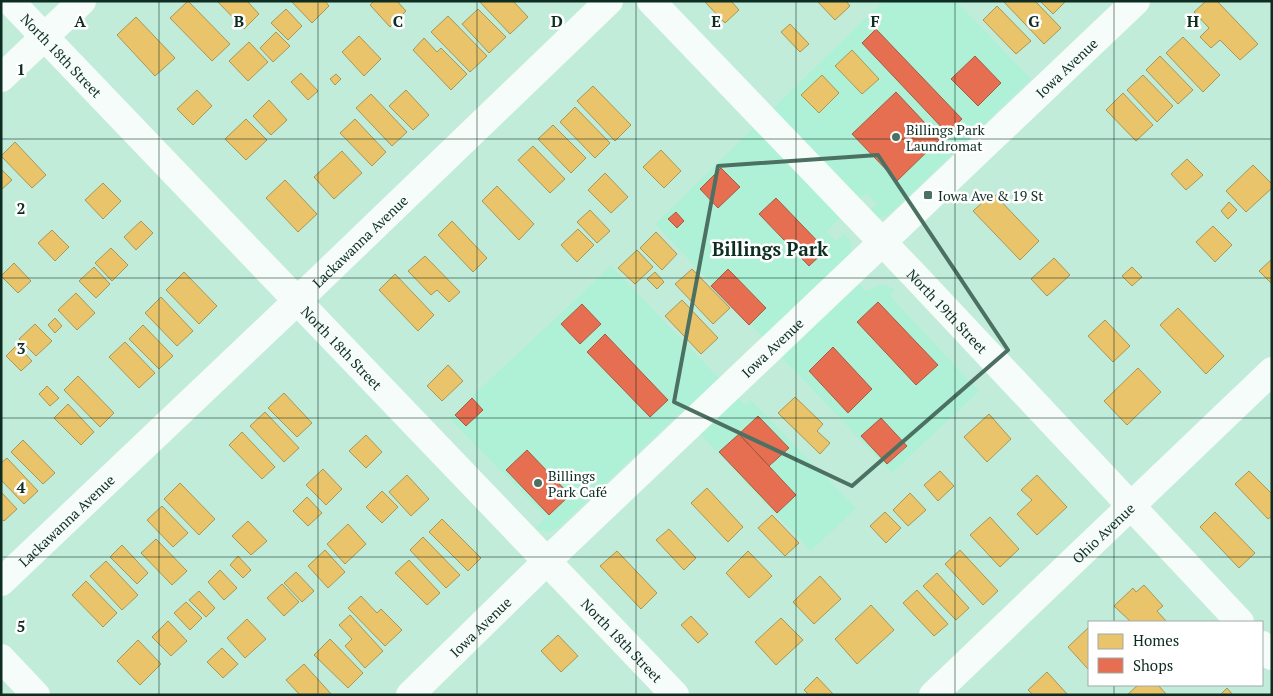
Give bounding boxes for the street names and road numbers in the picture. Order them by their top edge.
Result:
street label: North 18th Street [18,11,106,101]
street label: Iowa Avenue [1031,33,1101,101]
street label: Lackawanna Avenue [308,190,411,291]
street label: North 19th Street [903,264,993,358]
street label: North 18th Street [297,302,387,394]
street label: Iowa Avenue [737,313,807,381]
street label: Lackawanna Avenue [14,470,118,570]
street label: Ohio Avenue [1068,498,1138,567]
street label: Iowa Avenue [445,592,515,661]
street label: North 18th Street [578,594,668,687]

